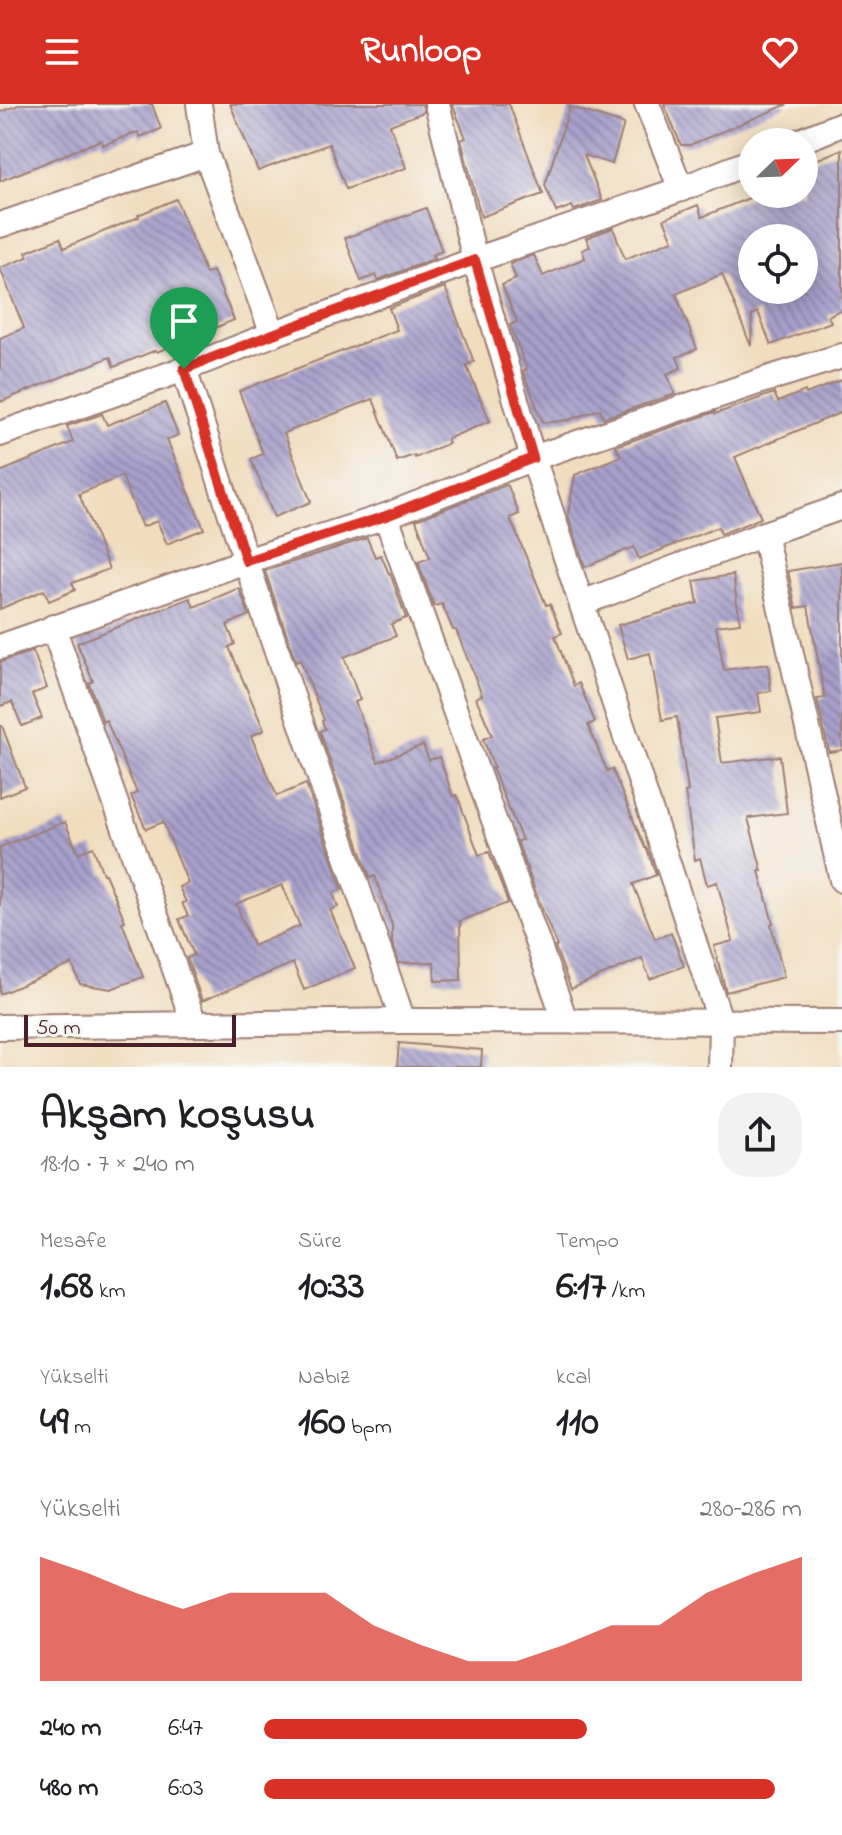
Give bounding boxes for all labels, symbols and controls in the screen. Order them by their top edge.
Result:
text: Runloop [360,26,482,79]
icon: menu [40,30,84,74]
icon: heart [758,30,802,74]
north arrow [738,128,818,208]
map controls [738,128,818,304]
button: locate [738,224,818,304]
pin [150,287,218,369]
icon: arrive [162,299,206,343]
scale bar [24,1011,236,1047]
text: 50 m [36,1013,81,1045]
text: Akşam koşusu [40,1084,315,1148]
button: share [718,1093,802,1177]
text: 18:10 · 7 × 240 m [40,1146,195,1184]
text: Mesafe [40,1226,106,1258]
text: Süre [298,1226,341,1258]
text: Tempo [556,1226,619,1258]
text: 1.68 [40,1258,93,1317]
text: 10:33 [298,1258,364,1317]
text: 6:17 [556,1258,606,1317]
text: km [93,1276,126,1308]
text: /km [606,1276,645,1308]
text: Yükselti [40,1362,108,1394]
text: Nabız [298,1362,350,1394]
text: kcal [556,1362,591,1394]
text: 49 [40,1394,69,1453]
text: 160 [298,1394,346,1453]
text: 110 [556,1394,599,1453]
text: m [69,1412,91,1444]
text: bpm [346,1412,392,1444]
text: Yükselti [40,1491,121,1529]
text: 280–286 m [700,1491,802,1529]
text: 240 m [40,1710,102,1748]
text: 6:47 [168,1710,203,1748]
text: 480 m [40,1770,98,1808]
text: 6:03 [168,1770,204,1808]

